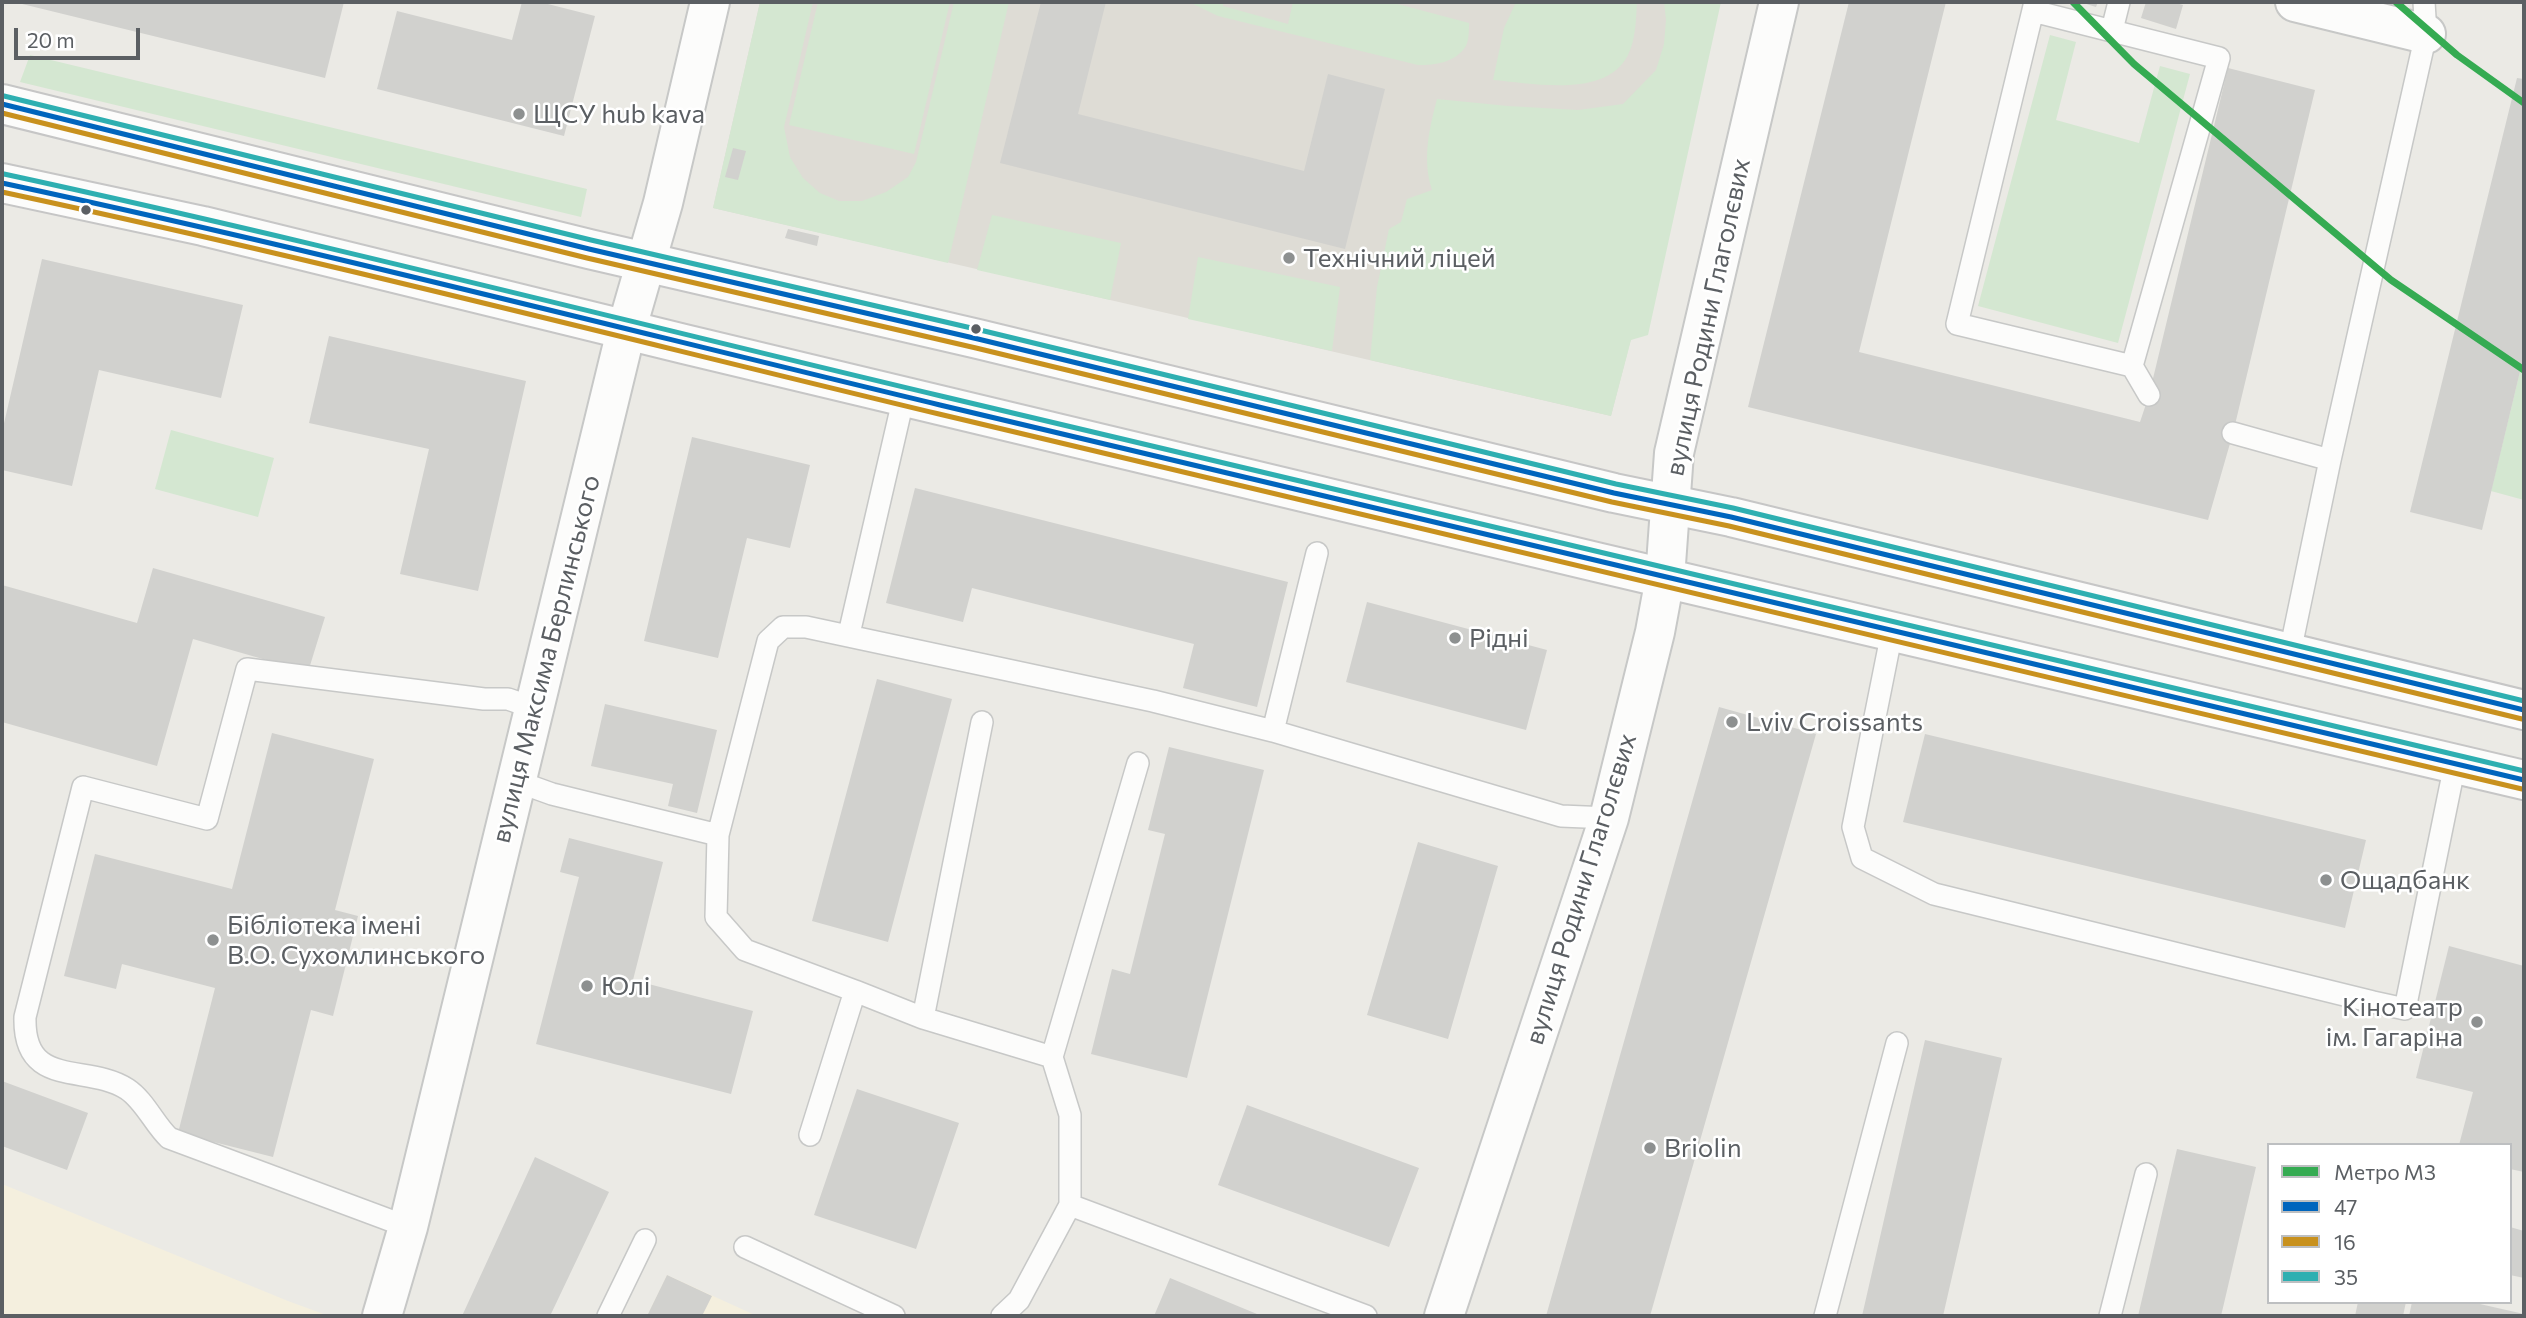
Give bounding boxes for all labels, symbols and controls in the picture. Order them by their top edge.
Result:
scale bar [18,14,144,58]
text: 20 m [27,27,75,52]
place label: ЩСУ hub kava [533,98,705,130]
marker: ЩСУ hub kava [511,106,527,122]
street label: вулиця Родини Глаголєвих [1659,155,1757,479]
unlabelled marker [79,203,93,217]
place label: Технічний ліцей [1303,242,1496,274]
marker: Технічний ліцей [1281,250,1297,266]
unlabelled marker [969,322,983,336]
street label: вулиця Максима Берлинського [485,472,607,846]
place label: Рідні [1469,622,1529,654]
marker: Рідні [1447,630,1463,646]
place label: Lviv Croissants [1746,706,1923,738]
marker: Lviv Croissants [1724,714,1740,730]
street label: вулиця Родини Глаголєвих [1519,730,1643,1048]
place label: Ощадбанк [2340,864,2470,896]
marker: Ощадбанк [2318,872,2334,888]
place label: Бібліотека імені В.О. Сухомлинського [227,909,485,970]
marker: Бібліотека імені В.О. Сухомлинського [205,932,221,948]
place label: Юлі [601,970,650,1002]
marker: Юлі [579,978,595,994]
place label: Кінотеатр ім. Гагаріна [2326,991,2463,1052]
marker: Кінотеатр ім. Гагаріна [2469,1014,2485,1030]
place label: Briolin [1664,1132,1742,1164]
marker: Briolin [1642,1140,1658,1156]
legend [2267,1143,2512,1304]
text: Метро M3 [2334,1159,2436,1184]
text: 47 [2334,1194,2357,1219]
text: 16 [2334,1229,2356,1254]
text: 35 [2334,1264,2358,1289]

